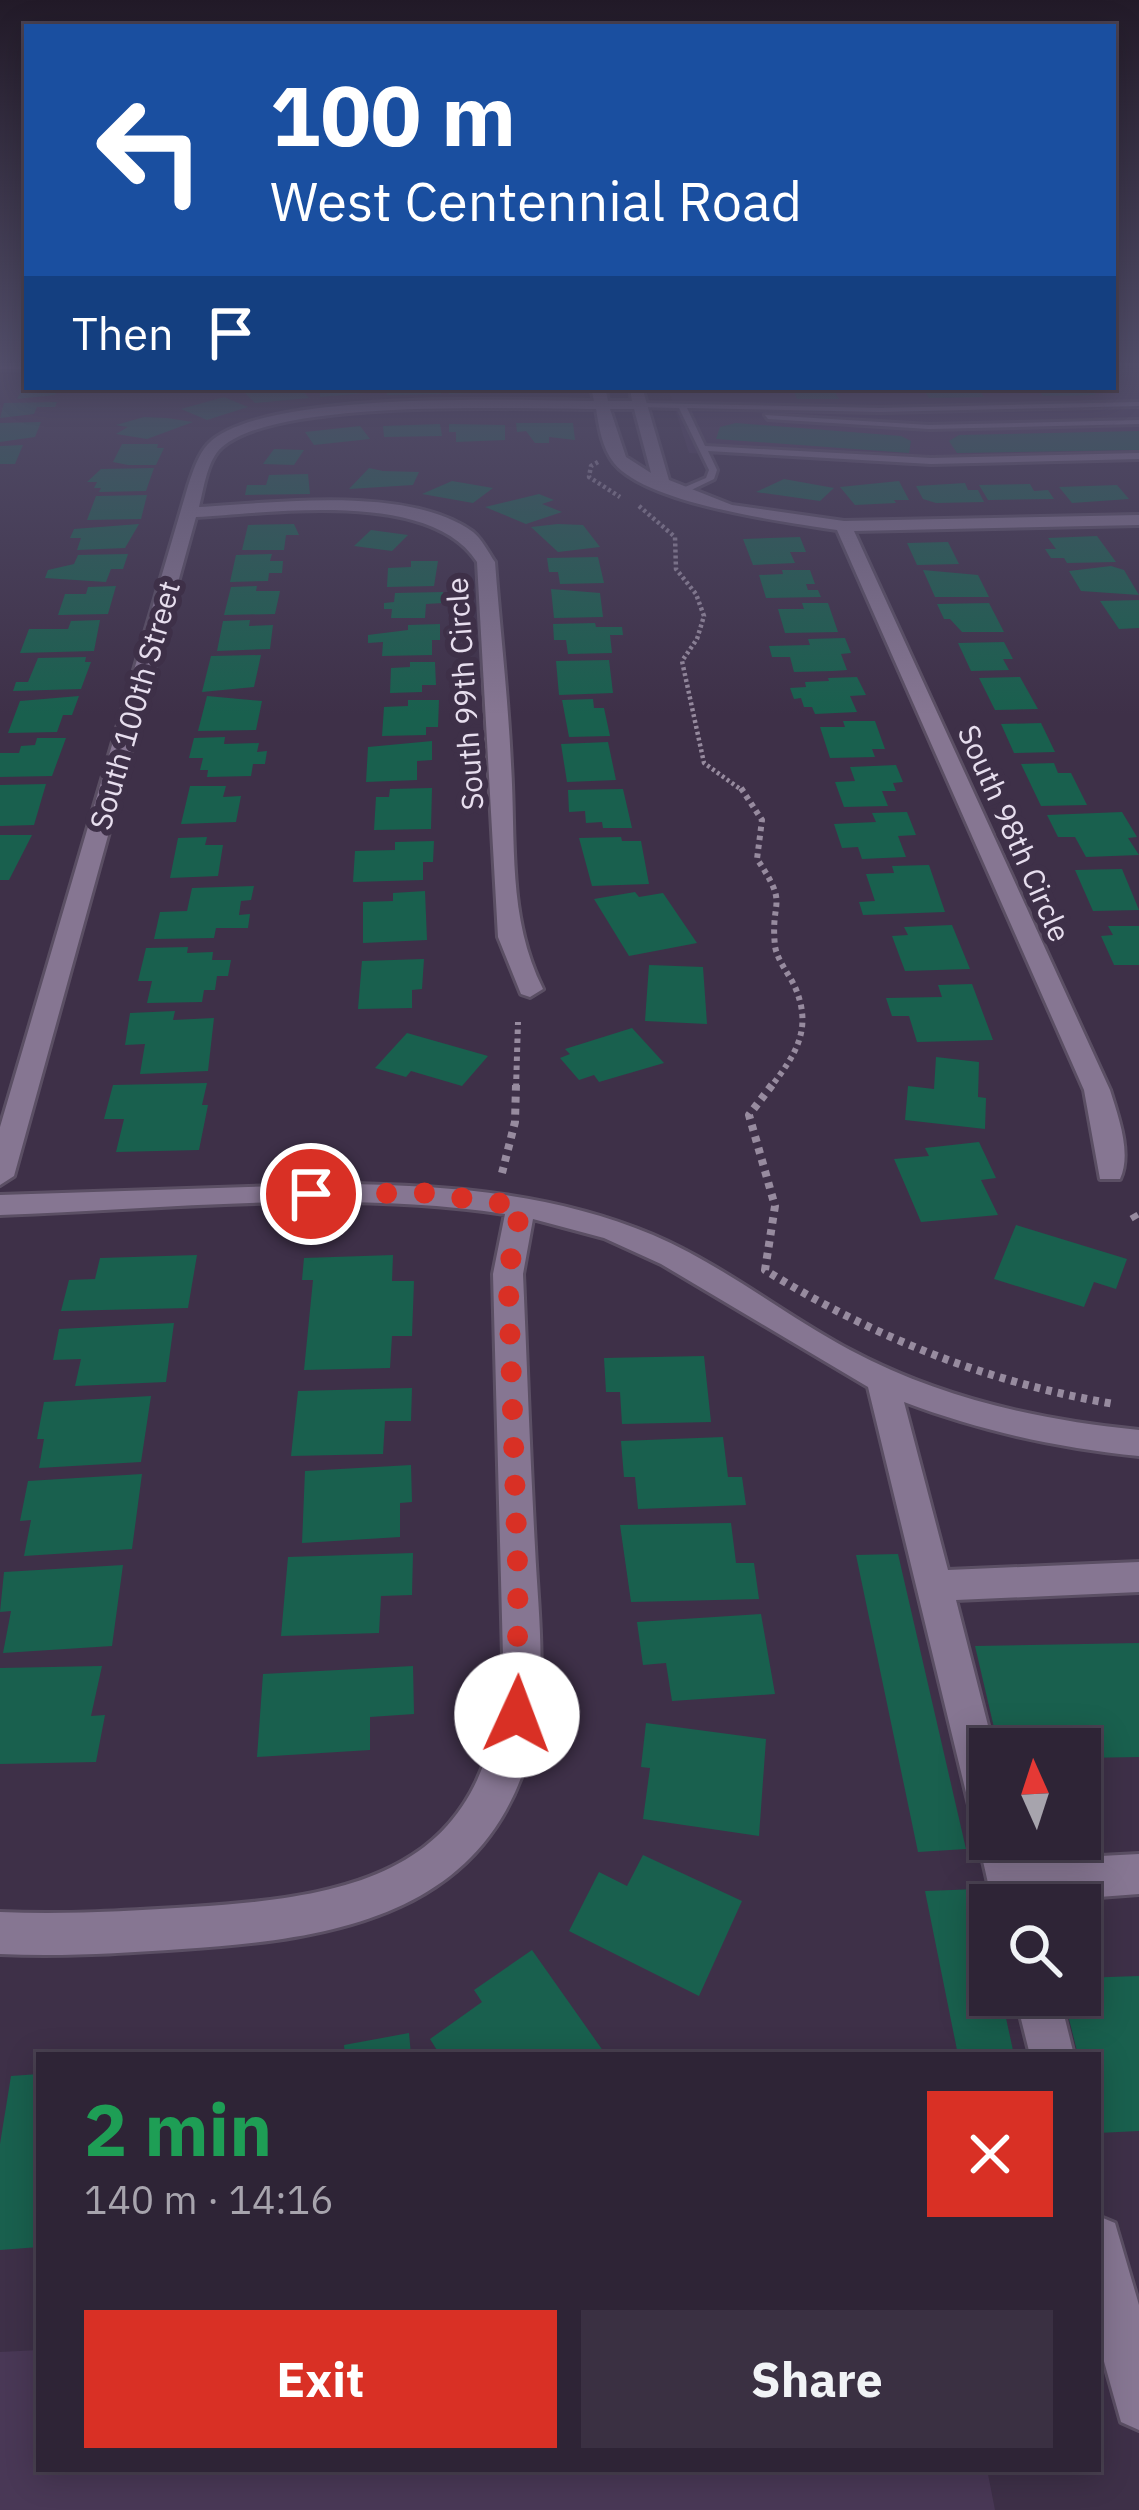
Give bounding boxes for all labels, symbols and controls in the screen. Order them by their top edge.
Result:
text: 100 m [270,60,516,169]
icon: left [72,72,228,228]
text: West Centennial Road [270,166,802,236]
icon: arrive [198,300,264,366]
text: Then [72,304,174,362]
street label: South 100th Street [80,576,188,834]
street label: South 99th Circle [436,576,492,812]
street label: South 98th Circle [950,719,1080,947]
pin [260,1143,362,1245]
icon: arrive [278,1161,344,1227]
position arrow [454,1652,580,1778]
north arrow [969,1728,1101,1860]
map controls [969,1728,1101,2016]
button: search [969,1884,1101,2016]
text: 2 min [84,2082,272,2176]
button: close [927,2091,1053,2217]
text: 140 m · 14:16 [84,2174,334,2225]
button: Exit [84,2310,557,2448]
button: Share [581,2310,1053,2448]

